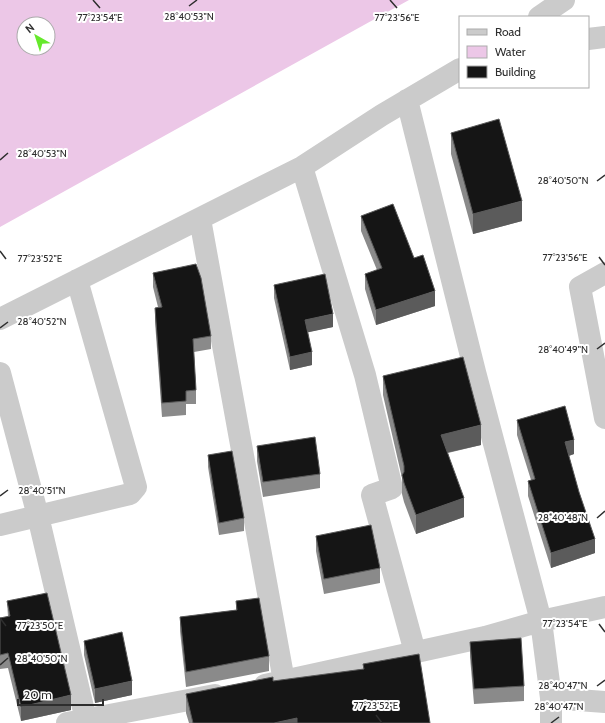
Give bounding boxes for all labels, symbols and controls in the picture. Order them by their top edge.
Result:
text: 28°40'53"N [164,10,214,23]
text: 77°23'54"E [77,11,123,24]
text: 77°23'56"E [374,11,420,24]
north arrow [16,16,56,56]
legend [459,16,589,88]
text: N [22,20,37,36]
text: Road [495,24,521,39]
text: Water [495,44,526,59]
text: Building [495,64,537,79]
text: 28°40'53"N [17,147,67,160]
text: 28°40'50"N [537,174,589,187]
text: 77°23'56"E [542,251,588,264]
text: 77°23'52"E [18,252,63,265]
text: 28°40'52"N [17,315,67,328]
text: 28°40'49"N [538,343,588,356]
text: 28°40'51"N [18,484,66,497]
text: 28°40'48"N [538,511,588,524]
text: 77°23'54"E [542,617,588,630]
text: 77°23'50"E [17,619,64,632]
text: 28°40'50"N [16,652,68,665]
text: 28°40'47"N [538,679,588,692]
scale bar [18,681,103,707]
text: 20 m [24,687,52,702]
text: 77°23'52"E [354,699,399,712]
text: 28°40'47"N [534,700,584,713]

